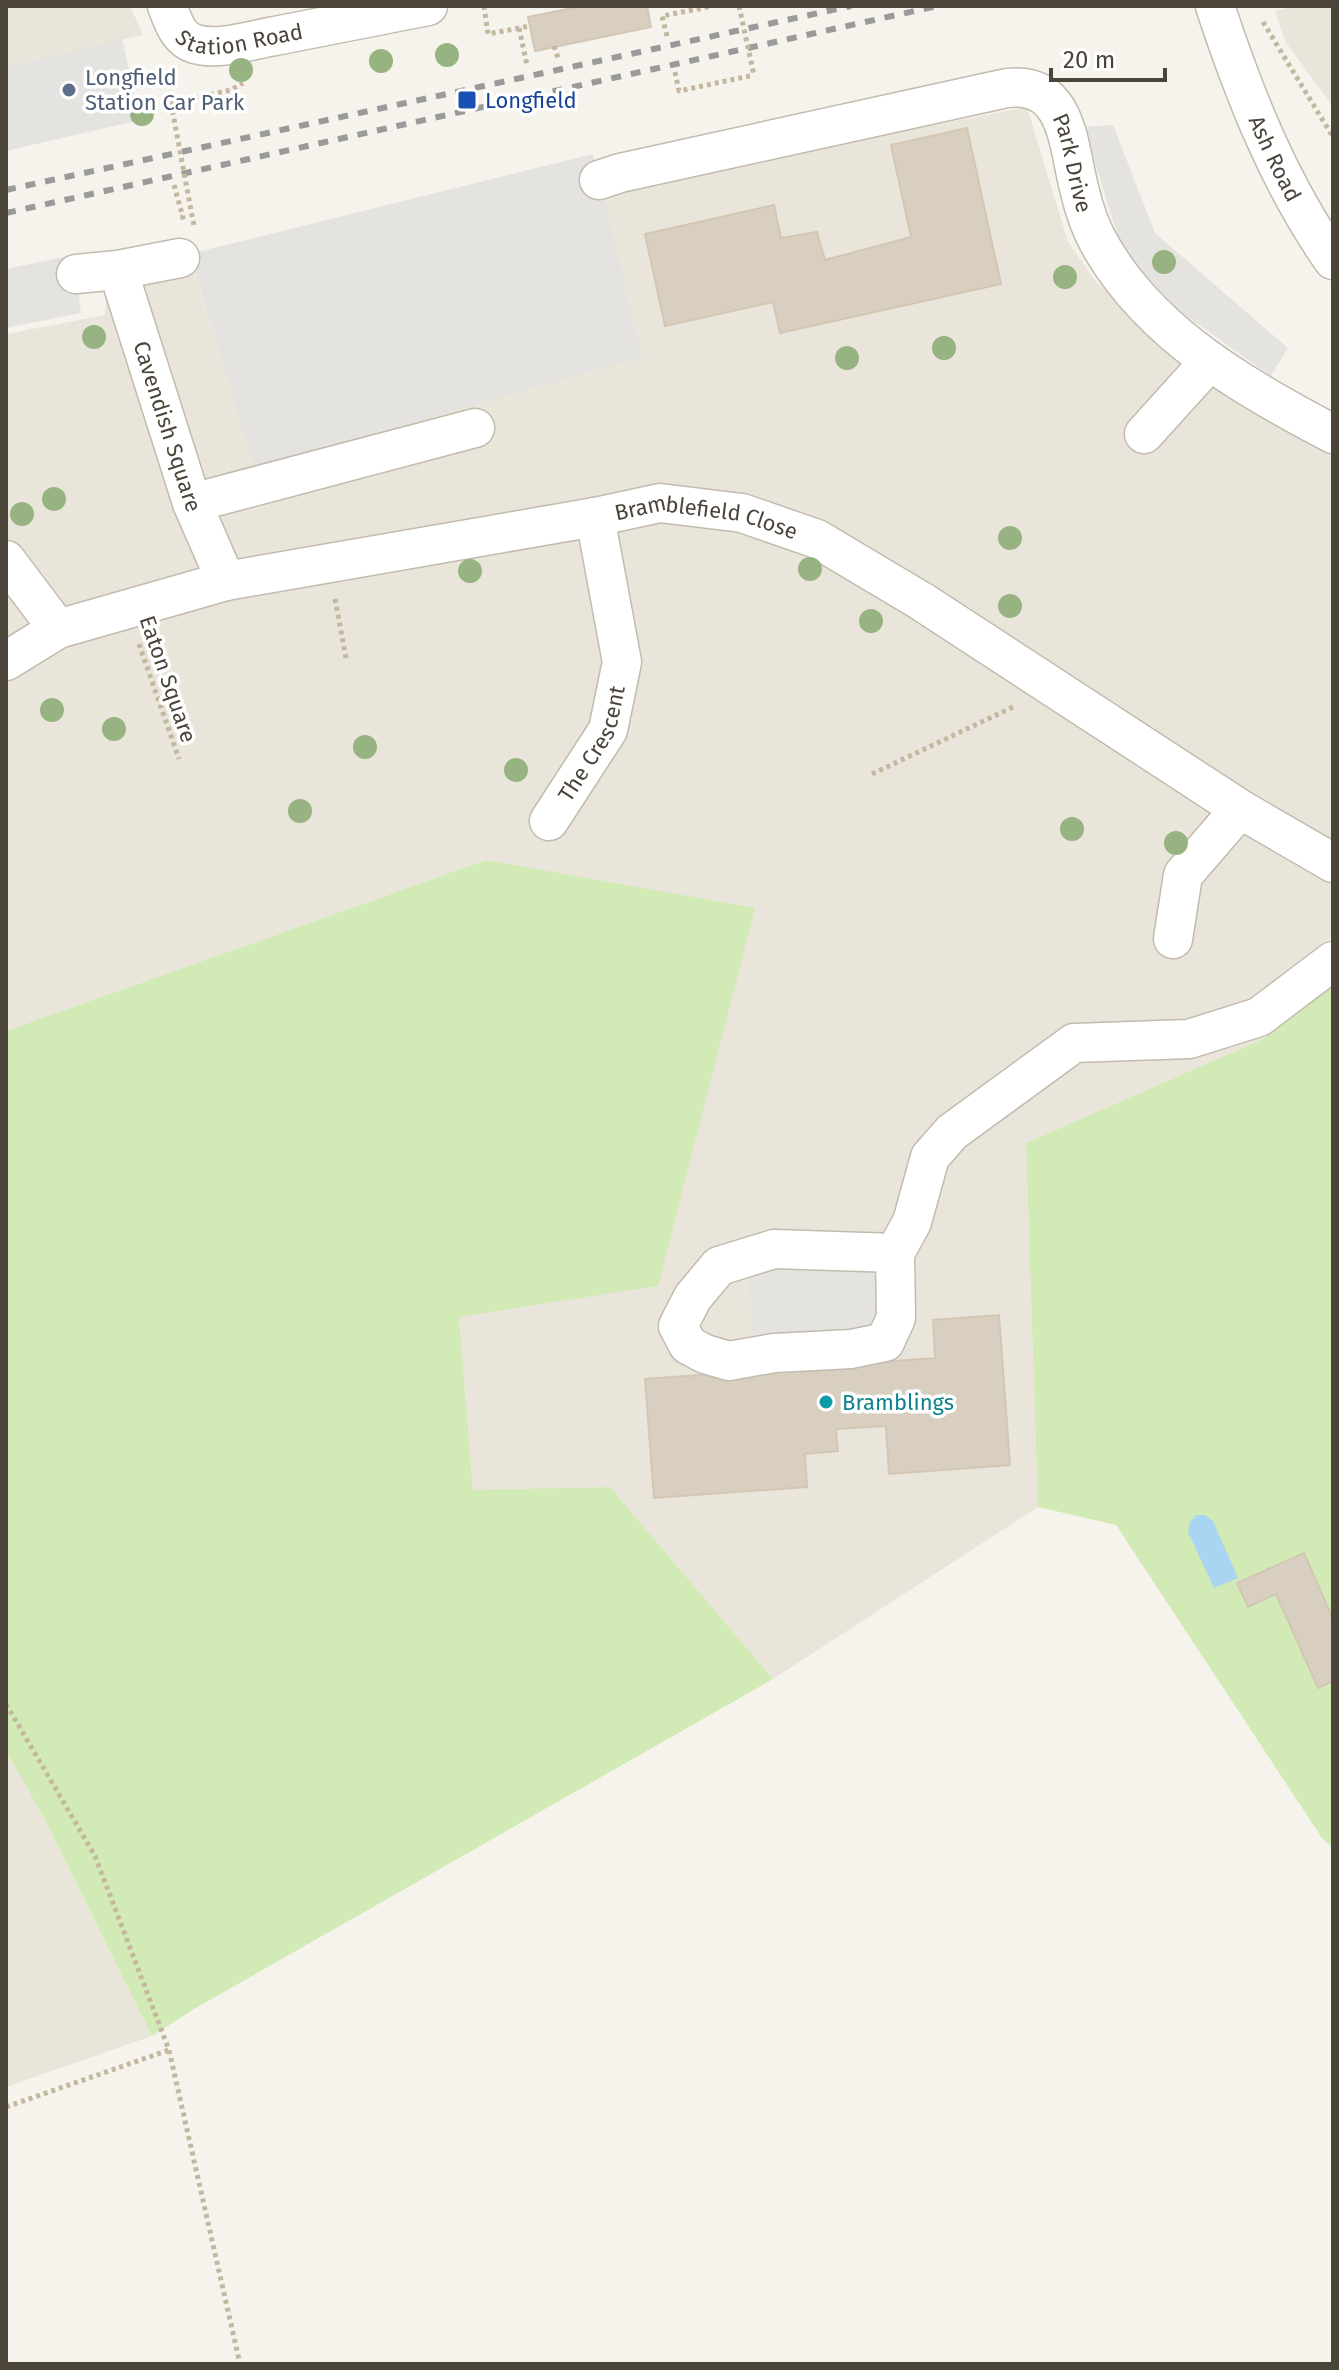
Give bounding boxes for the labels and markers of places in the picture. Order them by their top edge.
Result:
place label: Longfield Station Car Park [85,64,245,116]
marker: Longfield Station Car Park [60,81,78,99]
place label: Longfield [485,87,577,114]
marker: Longfield [456,89,478,111]
place label: Bramblings [842,1389,954,1416]
marker: Bramblings [817,1393,835,1411]

